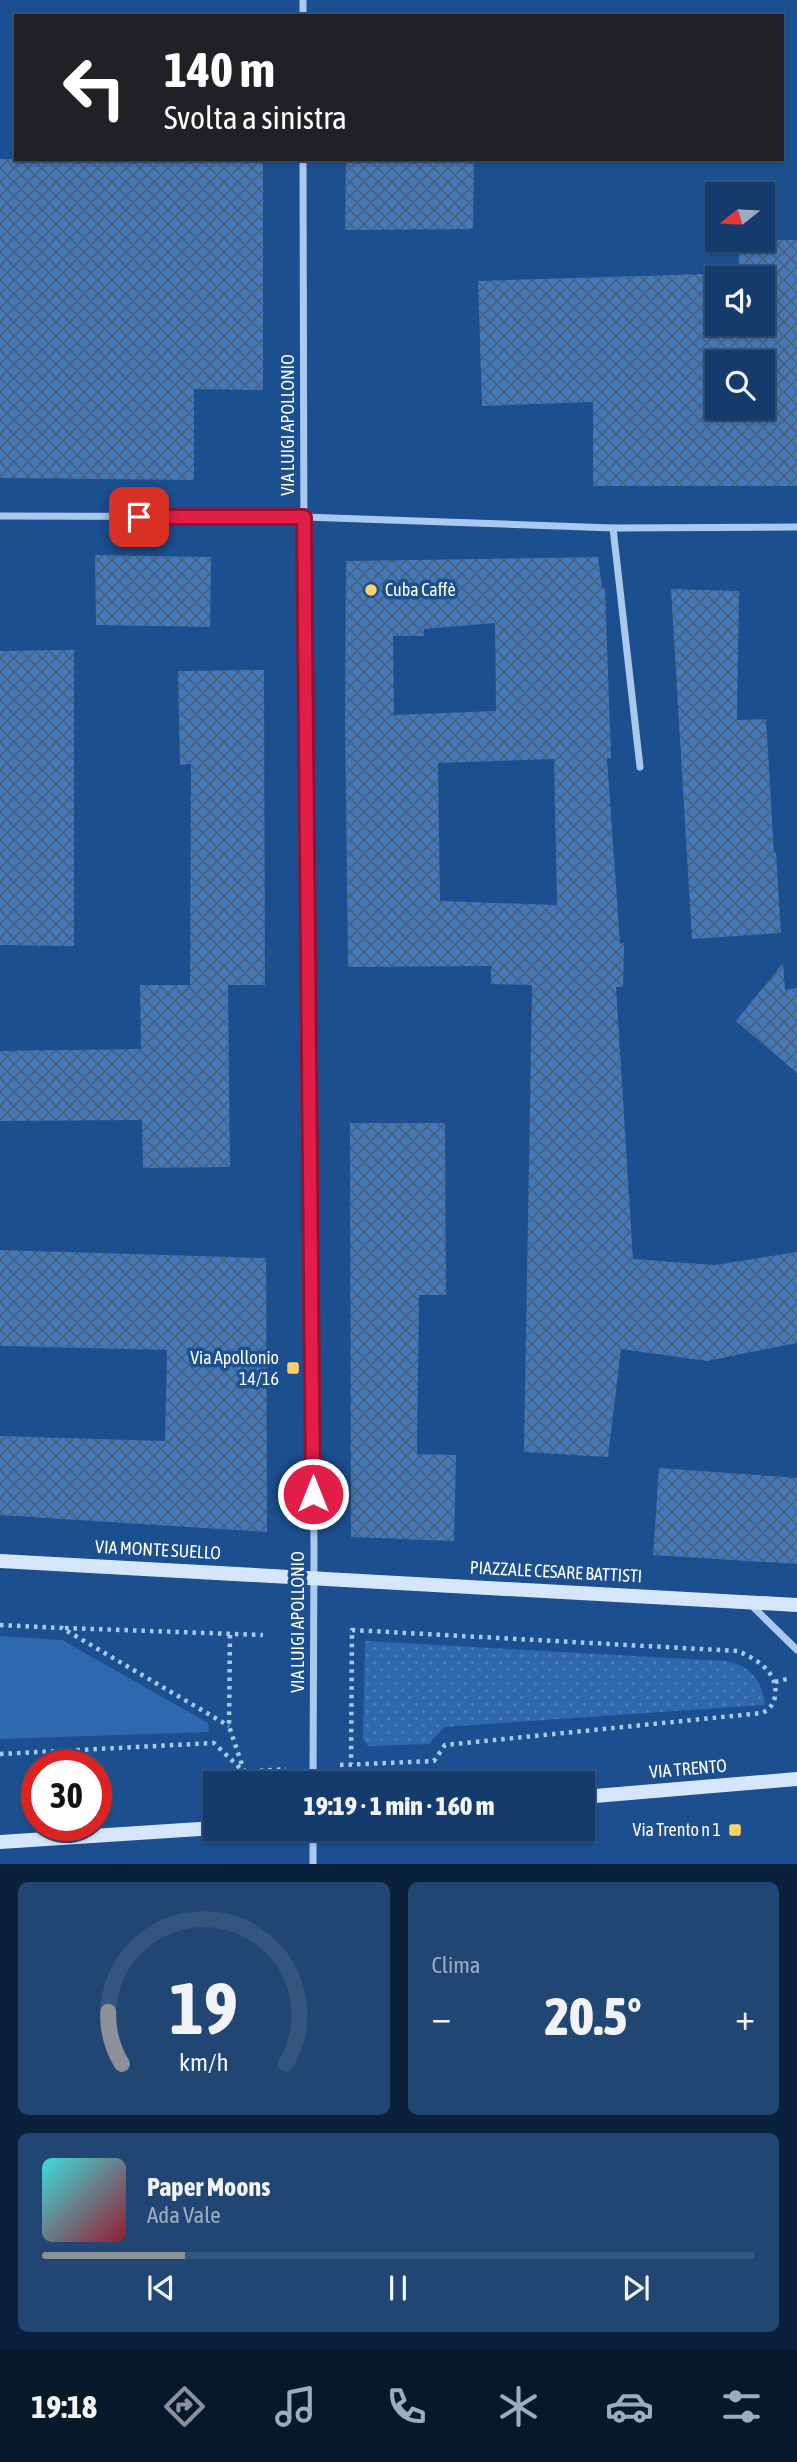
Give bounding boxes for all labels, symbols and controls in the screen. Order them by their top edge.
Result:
text: 140 m [164,41,275,97]
icon: left [49,42,140,133]
text: Svolta a sinistra [164,99,347,136]
north arrow [705,182,775,252]
map controls [705,182,775,420]
button: sound [705,266,775,336]
button: search [705,350,775,420]
street label: VIA LUIGI APOLLONIO [277,354,298,496]
pin [109,487,169,547]
icon: arrive [120,498,158,536]
place label: Cuba Caffè [385,579,456,600]
marker: Cuba Caffè [363,582,379,598]
place label: Via Apollonio 14/16 [190,1347,279,1389]
marker: Via Apollonio 14/16 [285,1360,301,1376]
position arrow [276,1457,350,1531]
street label: VIA MONTE SUELLO [95,1536,221,1563]
street label: VIA LUIGI APOLLONIO [287,1551,308,1693]
street label: PIAZZALE CESARE BATTISTI [469,1556,643,1587]
speed limit sign: 30 [21,1750,112,1841]
street label: VIA TRENTO [648,1755,728,1782]
text: 19:19 · 1 min · 160 m [304,1791,494,1821]
place label: Via Trento n 1 [633,1819,721,1840]
marker: Via Trento n 1 [727,1822,743,1838]
text: Clima [432,1952,481,1978]
text: 19 [170,1967,238,2050]
text: 20.5° [545,1986,642,2046]
text: − [432,1995,451,2038]
text: + [735,1995,755,2038]
text: km/h [179,2048,229,2076]
text: Paper Moons [147,2172,270,2202]
text: Ada Vale [147,2202,221,2228]
icon: previous [142,2269,180,2307]
icon: pause [379,2269,417,2307]
icon: next [617,2269,655,2307]
icon: directions [160,2382,209,2431]
icon: music [271,2382,320,2431]
icon: phone [382,2382,431,2431]
icon: climate [494,2382,543,2431]
icon: car [605,2382,654,2431]
icon: filters [717,2382,766,2431]
text: 19:18 [31,2388,97,2425]

